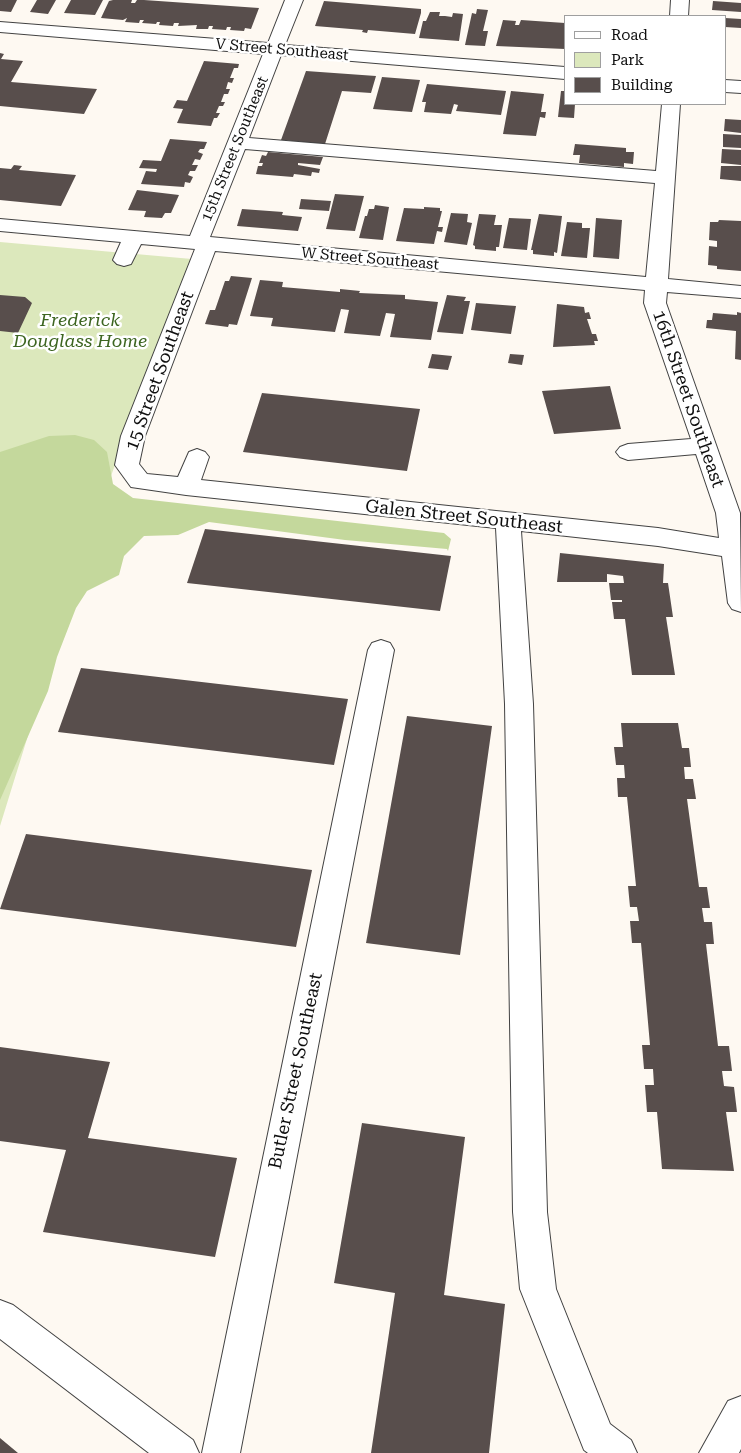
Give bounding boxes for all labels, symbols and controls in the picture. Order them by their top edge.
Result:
legend [564,15,726,105]
text: Road [611,26,648,44]
street label: V Street Southeast [215,35,349,65]
text: Park [611,51,644,69]
street label: 15th Street Southeast [198,74,272,224]
text: Building [611,76,672,94]
street label: W Street Southeast [300,244,440,274]
street label: 15 Street Southeast [121,288,199,454]
street label: 16th Street Southeast [647,307,729,491]
park label: Frederick Douglass Home [13,310,147,352]
street label: Galen Street Southeast [364,496,564,538]
street label: Butler Street Southeast [265,971,327,1171]

